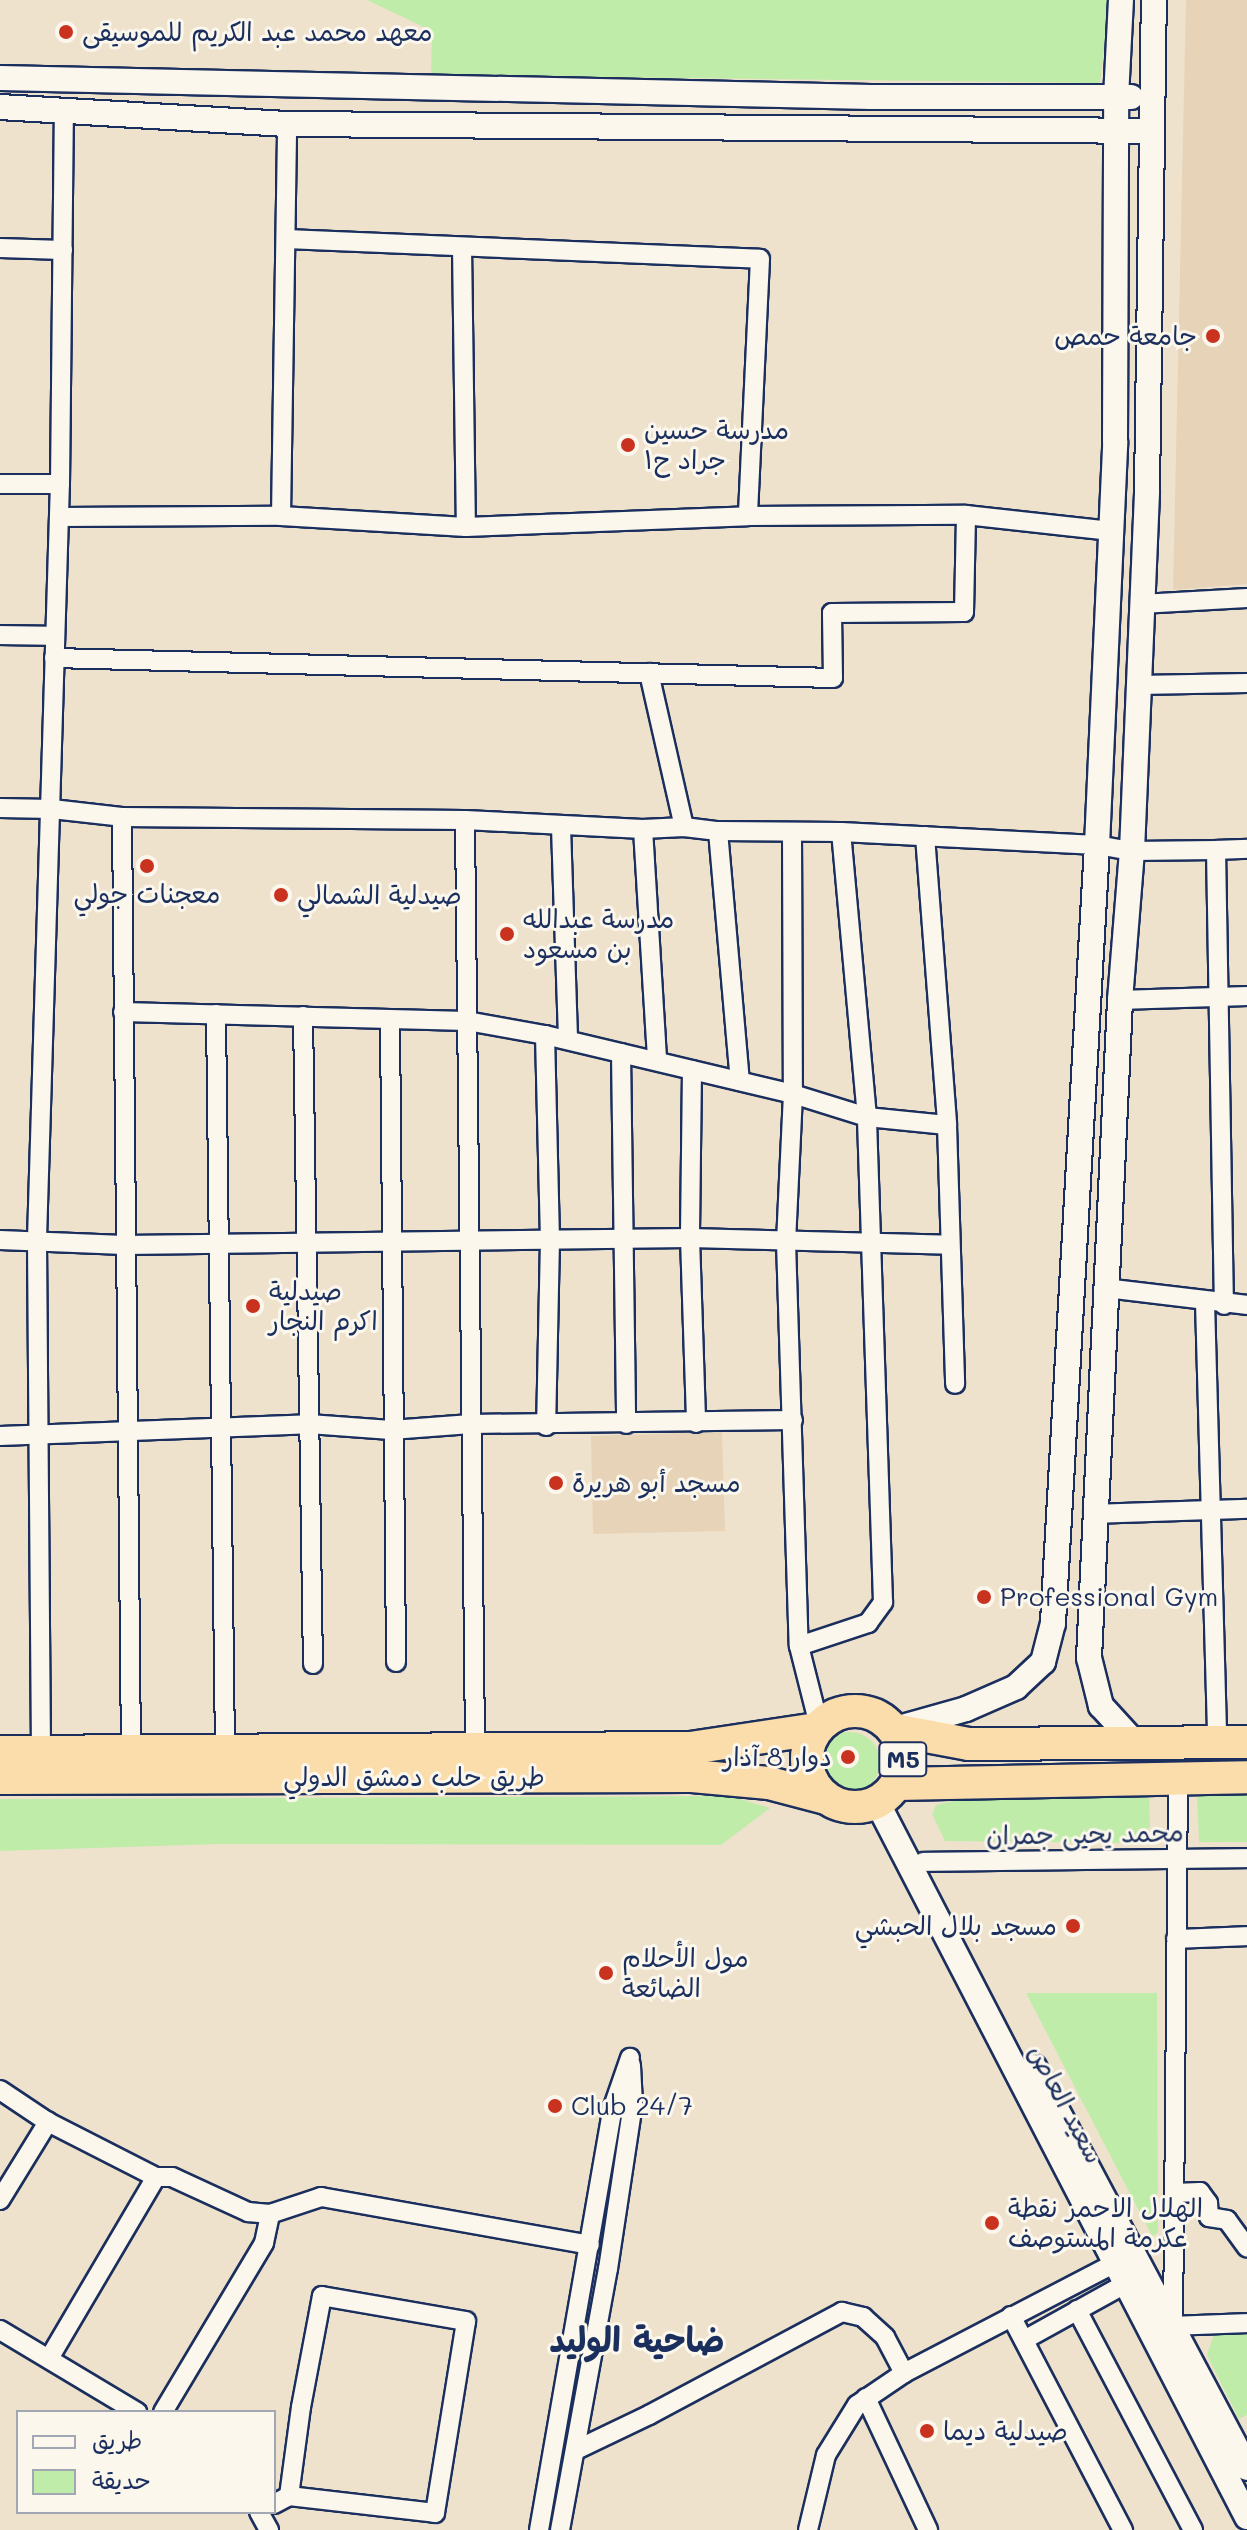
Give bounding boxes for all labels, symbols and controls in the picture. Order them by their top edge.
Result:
place label: معهد محمد عبد الكريم للموسيقى [82,16,433,48]
marker: معهد محمد عبد الكريم للموسيقى [57,23,75,41]
place label: جامعة حمص [1054,320,1197,352]
marker: جامعة حمص [1204,327,1222,345]
place label: مدرسة حسين جراد ح١ [644,414,789,476]
marker: مدرسة حسين جراد ح١ [619,436,637,454]
marker: معجنات جولي [138,857,156,875]
place label: معجنات جولي [74,878,220,910]
place label: صيدلية الشمالي [297,879,462,911]
marker: صيدلية الشمالي [272,886,290,904]
place label: مدرسة عبدالله بن مسعود [523,903,674,964]
marker: مدرسة عبدالله بن مسعود [498,925,516,943]
place label: صيدلية اكرم النجار [269,1275,378,1336]
marker: صيدلية اكرم النجار [244,1297,262,1315]
place label: مسجد أبو هريرة [572,1467,741,1499]
marker: مسجد أبو هريرة [547,1474,565,1492]
place label: Professional Gym [1000,1581,1218,1613]
marker: Professional Gym [975,1588,993,1606]
road number: M5 [877,1739,929,1779]
place label: دوار 8 آذار [723,1741,832,1773]
marker: دوار 8 آذار [839,1748,857,1766]
street label: طريق حلب دمشق الدولي [283,1761,545,1793]
street label: محمد يحيى جمران [986,1817,1184,1851]
place label: مسجد بلال الحبشي [855,1910,1057,1942]
marker: مسجد بلال الحبشي [1064,1917,1082,1935]
place label: مول الأحلام الضائعة [622,1942,749,2004]
marker: مول الأحلام الضائعة [597,1964,615,1982]
street label: سعيد العاص [1022,2039,1110,2169]
place label: Club 24/7 [571,2090,693,2122]
marker: Club 24/7 [546,2097,564,2115]
place label: الهلال الاحمر نقطة عكرمة المستوصف [1008,2192,1203,2254]
marker: الهلال الاحمر نقطة عكرمة المستوصف [983,2214,1001,2232]
district label: ضاحية الوليد [549,2319,725,2359]
legend [16,2410,276,2514]
place label: صيدلية ديما [943,2415,1068,2447]
marker: صيدلية ديما [918,2422,936,2440]
text: طريق [92,2424,142,2455]
text: حديقة [92,2464,151,2495]

